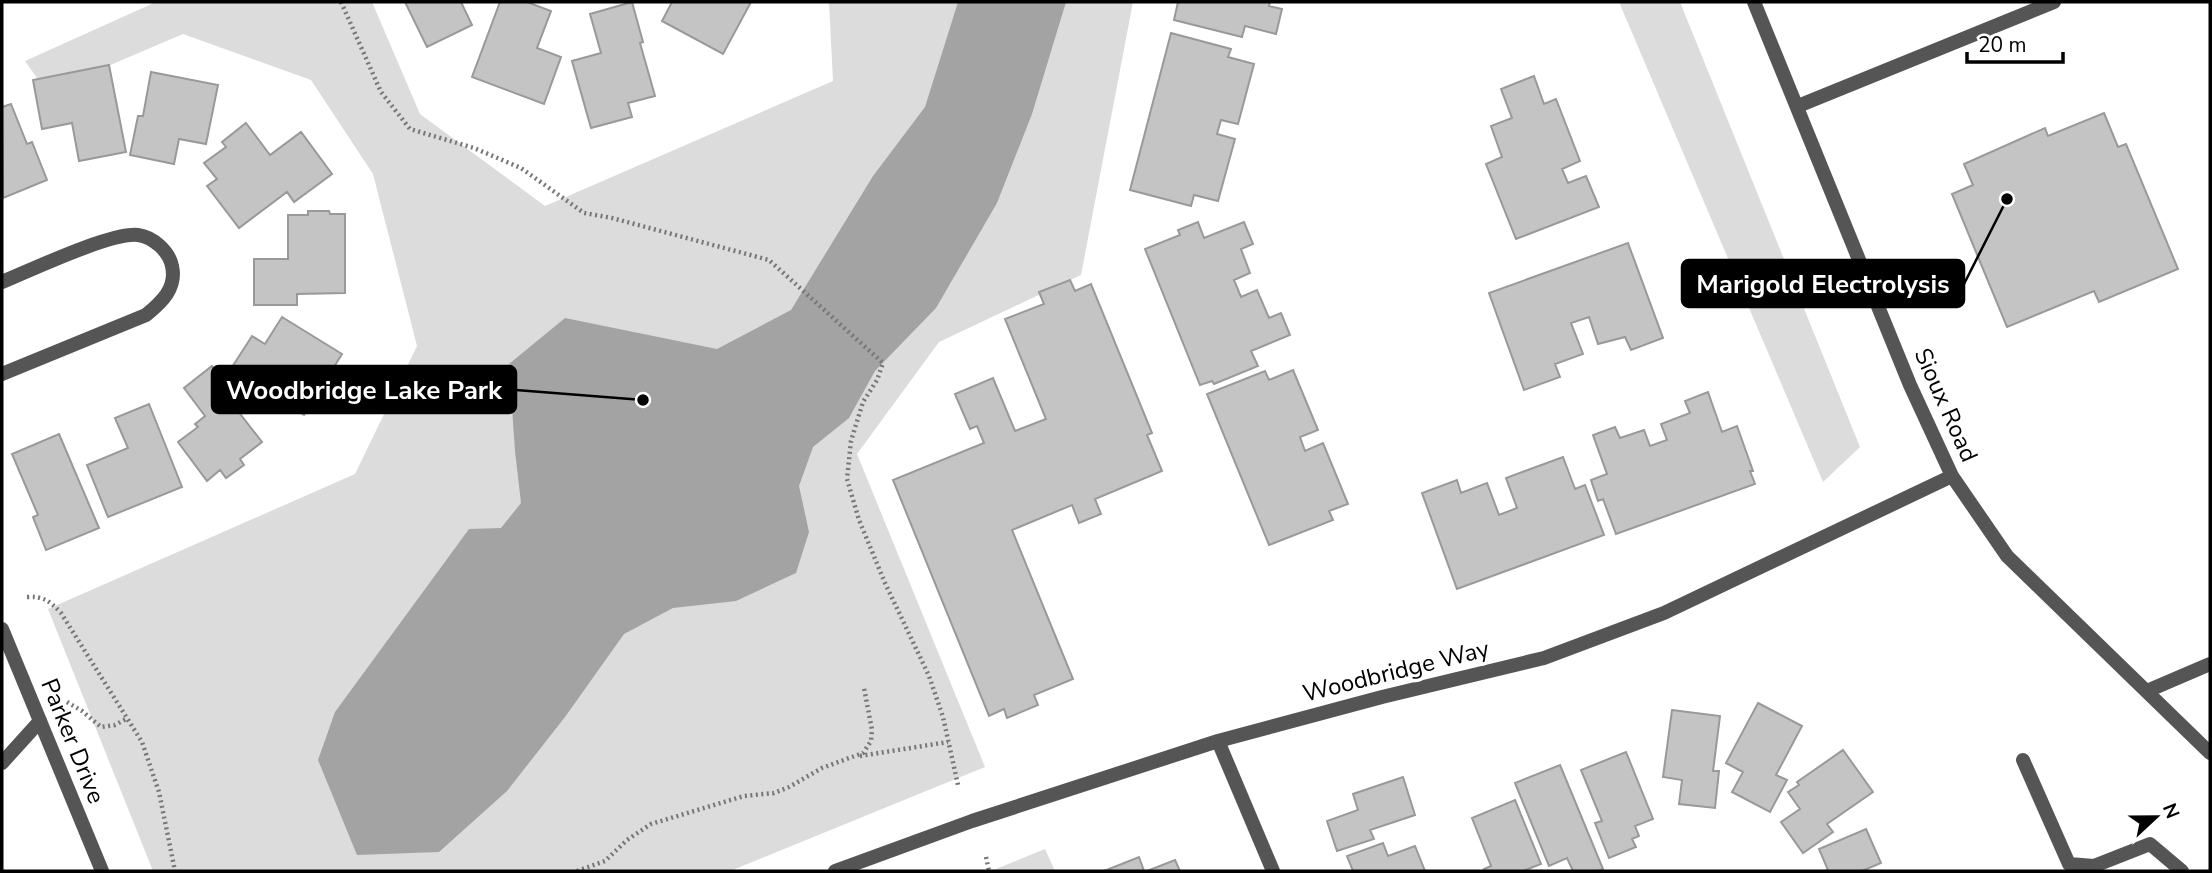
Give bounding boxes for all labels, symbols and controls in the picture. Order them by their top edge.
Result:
scale bar [1967,21,2063,65]
text: 20 m [1978,31,2027,59]
callout: Marigold Electrolysis [1682,260,1964,307]
text: Marigold Electrolysis [1696,267,1950,302]
street label: Sioux Road [1907,343,1985,467]
callout: Woodbridge Lake Park [212,366,516,413]
text: Woodbridge Lake Park [226,373,503,408]
street label: Woodbridge Way [1300,632,1493,710]
street label: Parker Drive [33,674,113,808]
north arrow [2121,782,2191,852]
text: N [2156,800,2186,822]

